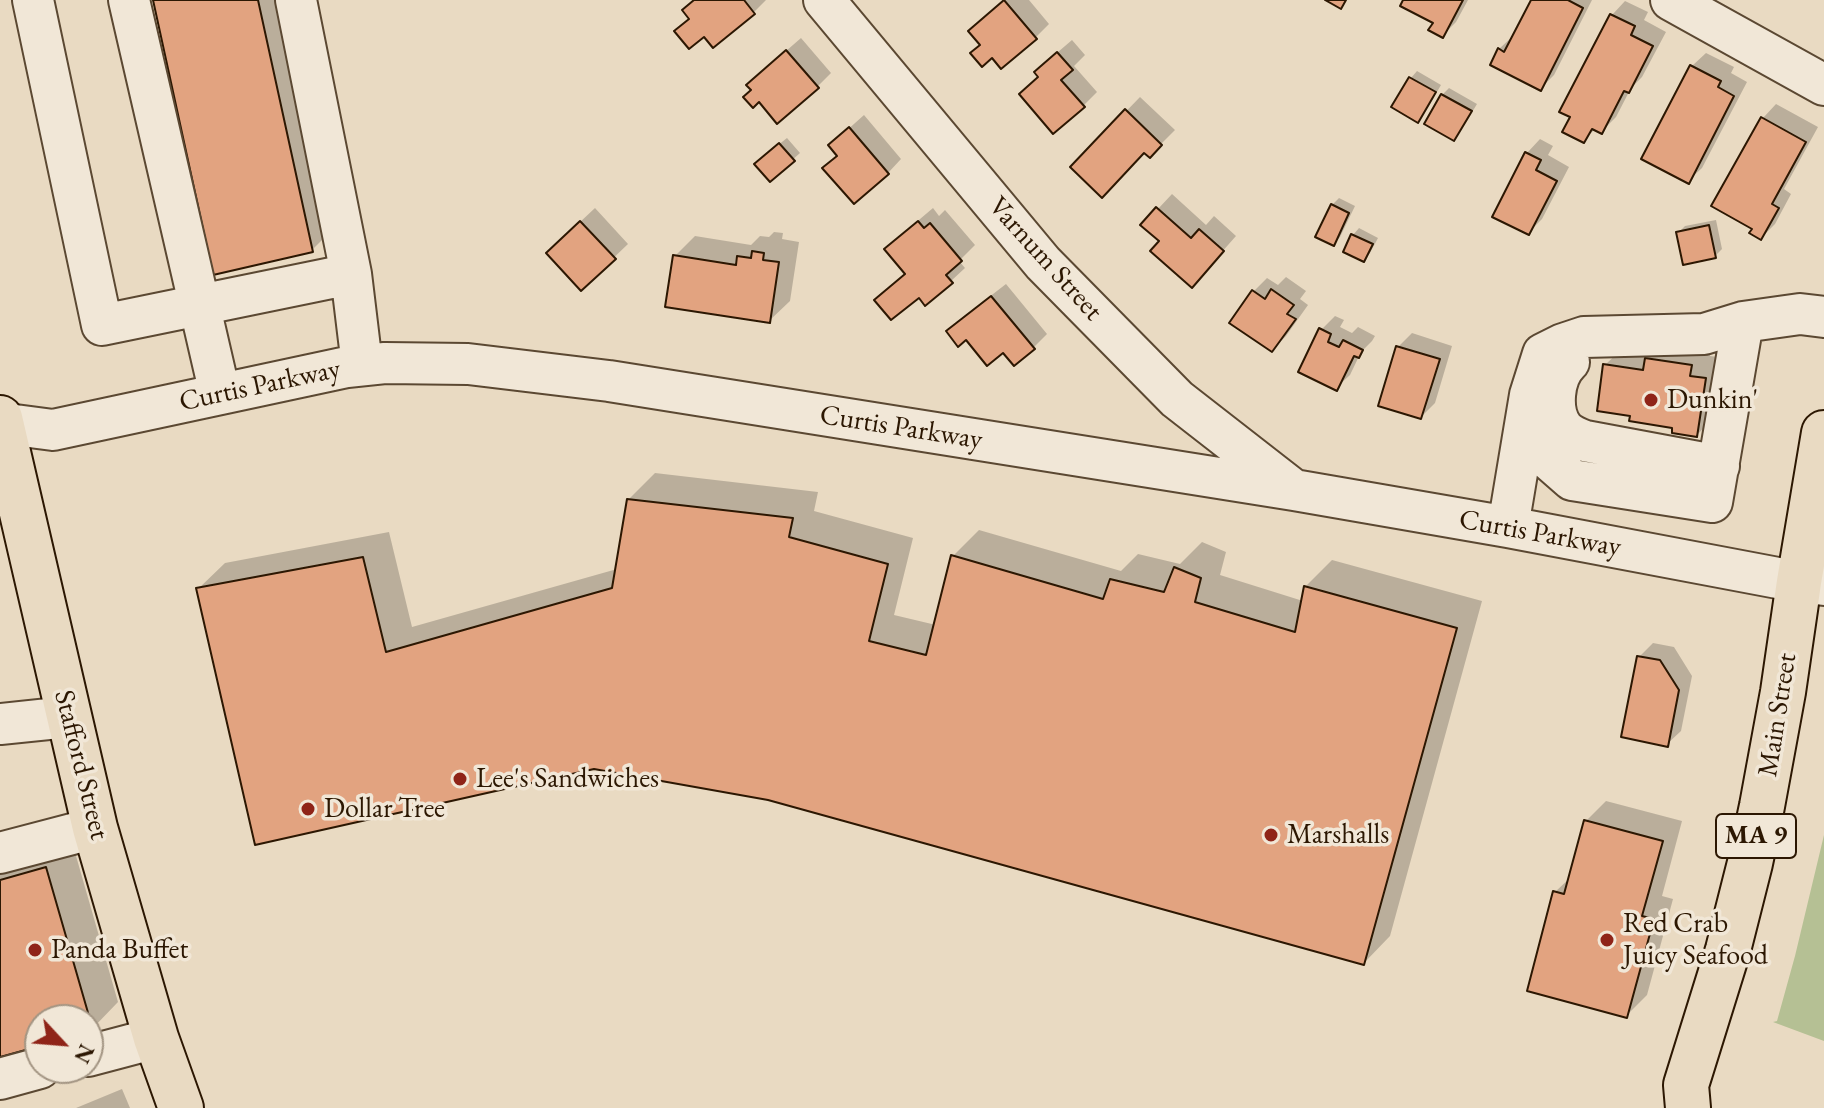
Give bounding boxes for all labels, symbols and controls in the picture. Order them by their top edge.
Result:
street label: Varnum Street [981,190,1109,328]
street label: Curtis Parkway [176,353,344,419]
place label: Dunkin' [1667,383,1758,417]
marker: Dunkin' [1642,391,1660,409]
street label: Curtis Parkway [817,399,985,457]
street label: Curtis Parkway [1456,503,1624,565]
street label: Main Street [1752,651,1804,779]
street label: Stafford Street [46,687,116,843]
place label: Lee's Sandwiches [476,762,659,796]
marker: Lee's Sandwiches [451,770,469,788]
place label: Dollar Tree [324,792,445,826]
marker: Dollar Tree [299,800,317,818]
road number: MA 9 [1716,814,1796,858]
place label: Marshalls [1287,818,1389,852]
marker: Marshalls [1262,826,1280,844]
place label: Red Crab Juicy Seafood [1623,907,1768,973]
marker: Red Crab Juicy Seafood [1598,931,1616,949]
place label: Panda Buffet [51,933,188,967]
marker: Panda Buffet [26,941,44,959]
north arrow [24,1004,104,1084]
text: N [67,1040,101,1068]

